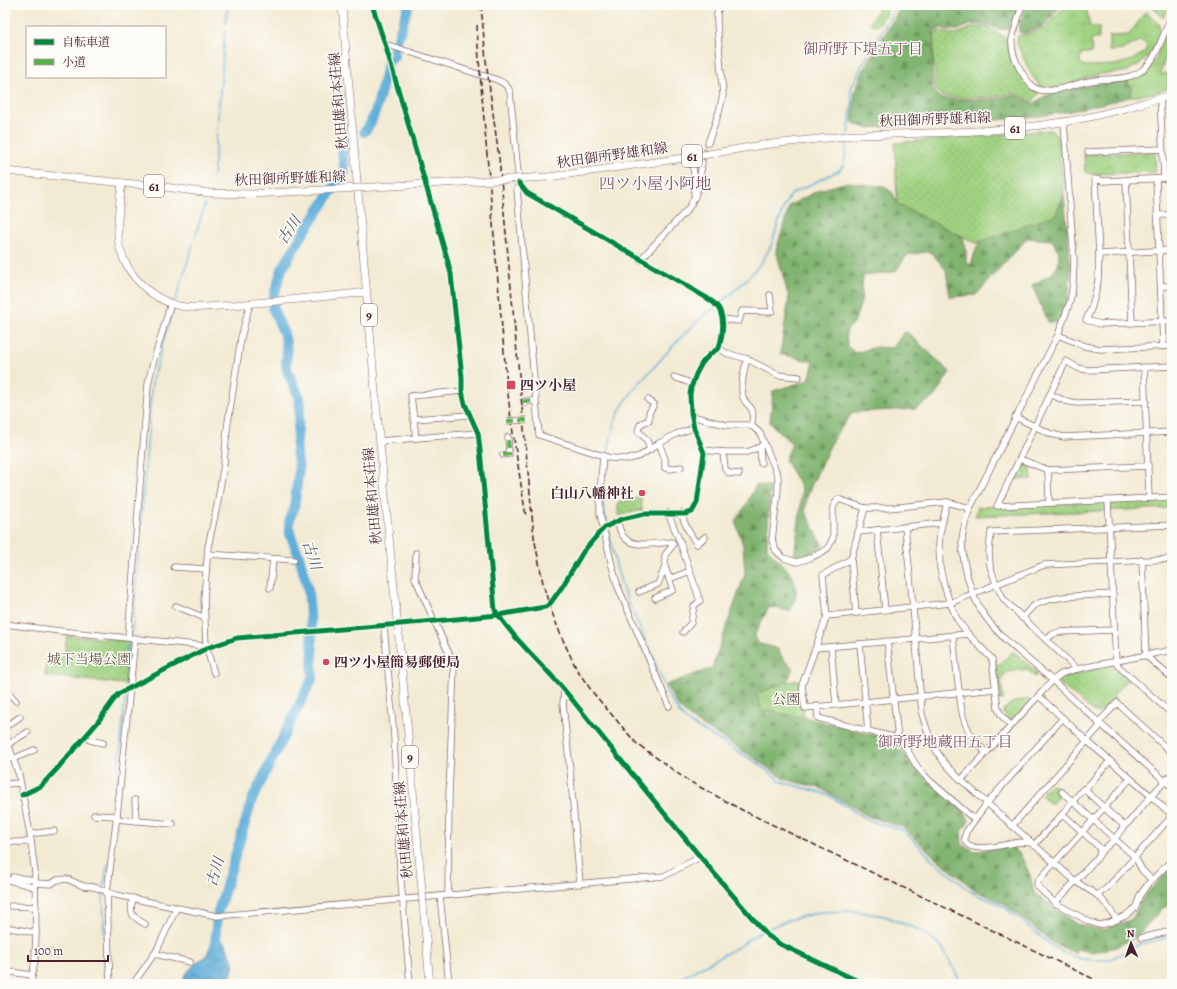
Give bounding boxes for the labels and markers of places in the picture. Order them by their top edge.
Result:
place label: 四ツ小屋 [520,376,576,395]
marker: 四ツ小屋 [505,379,517,391]
place label: 白山八幡神社 [550,484,634,503]
marker: 白山八幡神社 [637,488,647,498]
place label: 四ツ小屋簡易郵便局 [334,653,460,672]
marker: 四ツ小屋簡易郵便局 [321,657,331,667]

